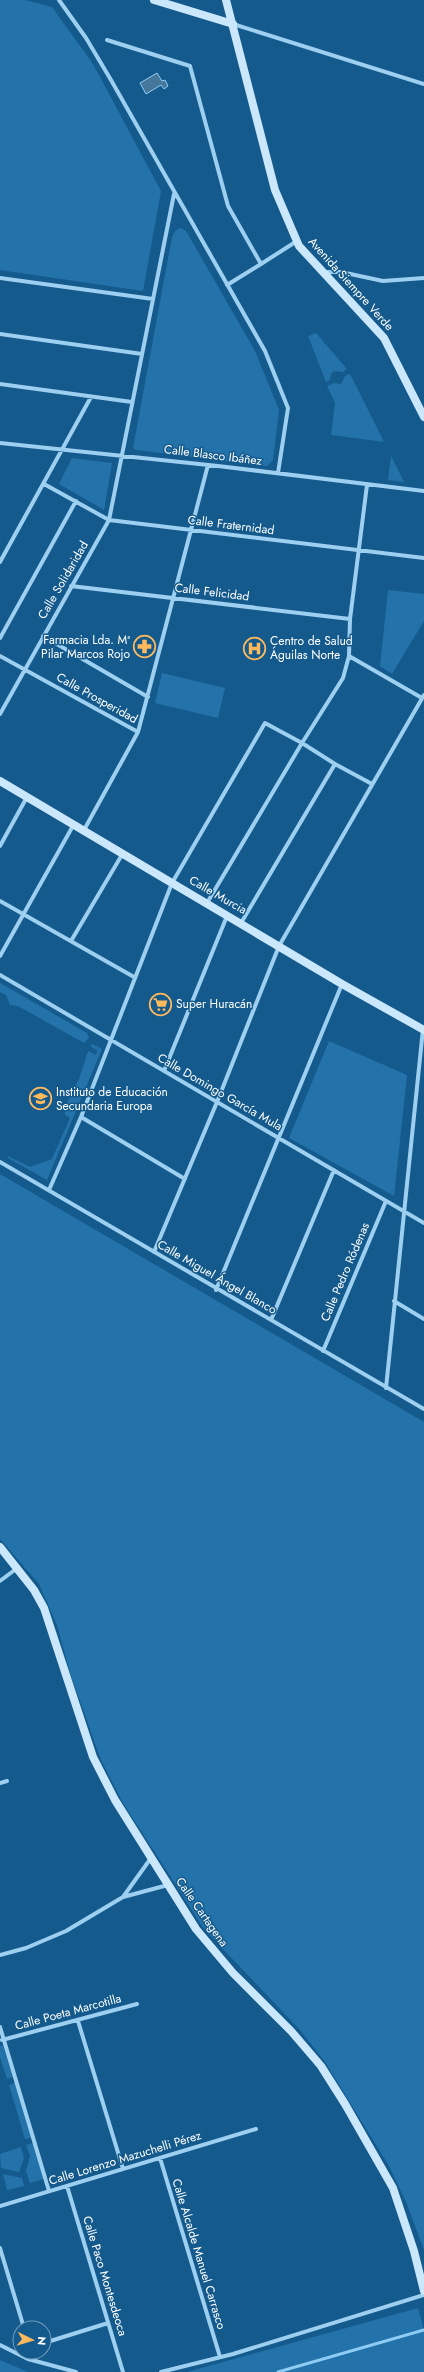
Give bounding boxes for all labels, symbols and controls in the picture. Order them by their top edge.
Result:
street label: Avenida Siempre Verde [304,233,398,335]
street label: Calle Blasco Ibáñez [163,440,264,470]
street label: Calle Fraternidad [187,511,275,539]
street label: Calle Solidaridad [33,538,93,622]
street label: Calle Felicidad [174,578,250,606]
place label: Farmacia Lda. Mª Pilar Marcos Rojo [41,631,130,663]
place label: Centro de Salud Águilas Norte [270,632,353,664]
pharmacy icon: Farmacia Lda. Mª Pilar Marcos Rojo [132,634,158,660]
hospital icon: Centro de Salud Águilas Norte [241,635,267,661]
street label: Calle Prosperidad [53,668,141,728]
street label: Calle Murcia [186,871,250,919]
supermarket icon: Super Huracán [147,991,173,1017]
place label: Super Huracán [176,995,252,1013]
street label: Calle Domingo García Mula [154,1049,286,1135]
place label: Instituto de Educación Secundaria Europa [56,1083,168,1115]
school or university icon: Instituto de Educación Secundaria Europa [28,1086,54,1112]
street label: Calle Pedro Ródenas [316,1220,374,1324]
street label: Calle Miguel Ángel Blanco [154,1235,280,1319]
street label: Calle Cartagena [171,1874,233,1951]
street label: Calle Poeta Marcotilla [13,1989,123,2035]
street label: Calle Lorenzo Mazuchelli Pérez [47,2126,204,2190]
street label: Calle Alcalde Manuel Carrasco [167,2176,231,2332]
street label: Calle Paco Montesdeoca [78,2214,132,2338]
north arrow [12,2320,52,2360]
text: N [34,2336,50,2346]

